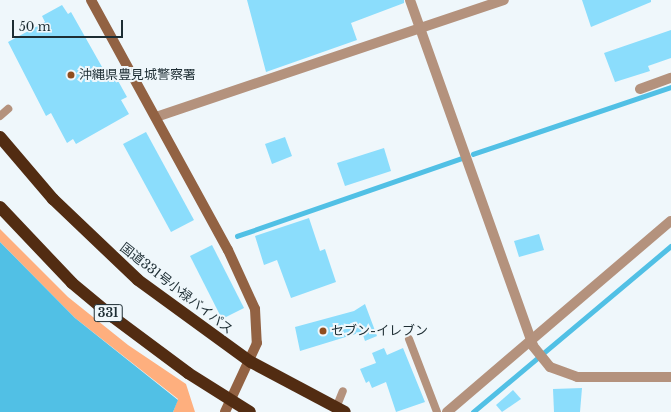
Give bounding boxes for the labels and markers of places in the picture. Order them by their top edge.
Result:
place label: 沖縄県豊見城警察署 [79,67,196,83]
marker: 沖縄県豊見城警察署 [66,70,76,80]
place label: セブン-イレブン [331,323,428,339]
marker: セブン-イレブン [318,326,328,336]

